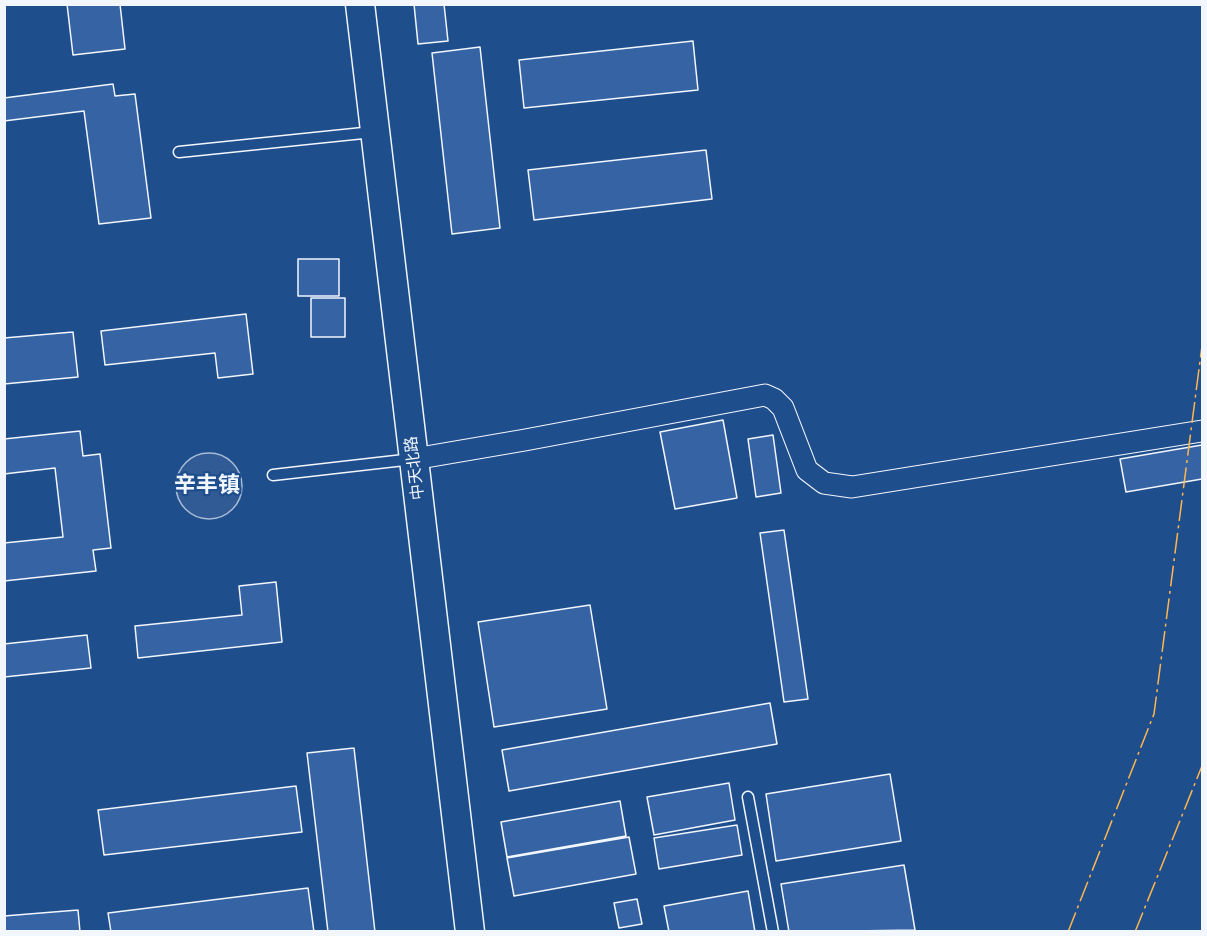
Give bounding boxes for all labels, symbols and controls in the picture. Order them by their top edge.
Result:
street label: 中天北路 [402,435,428,501]
district label: 辛丰镇 [174,473,240,499]

